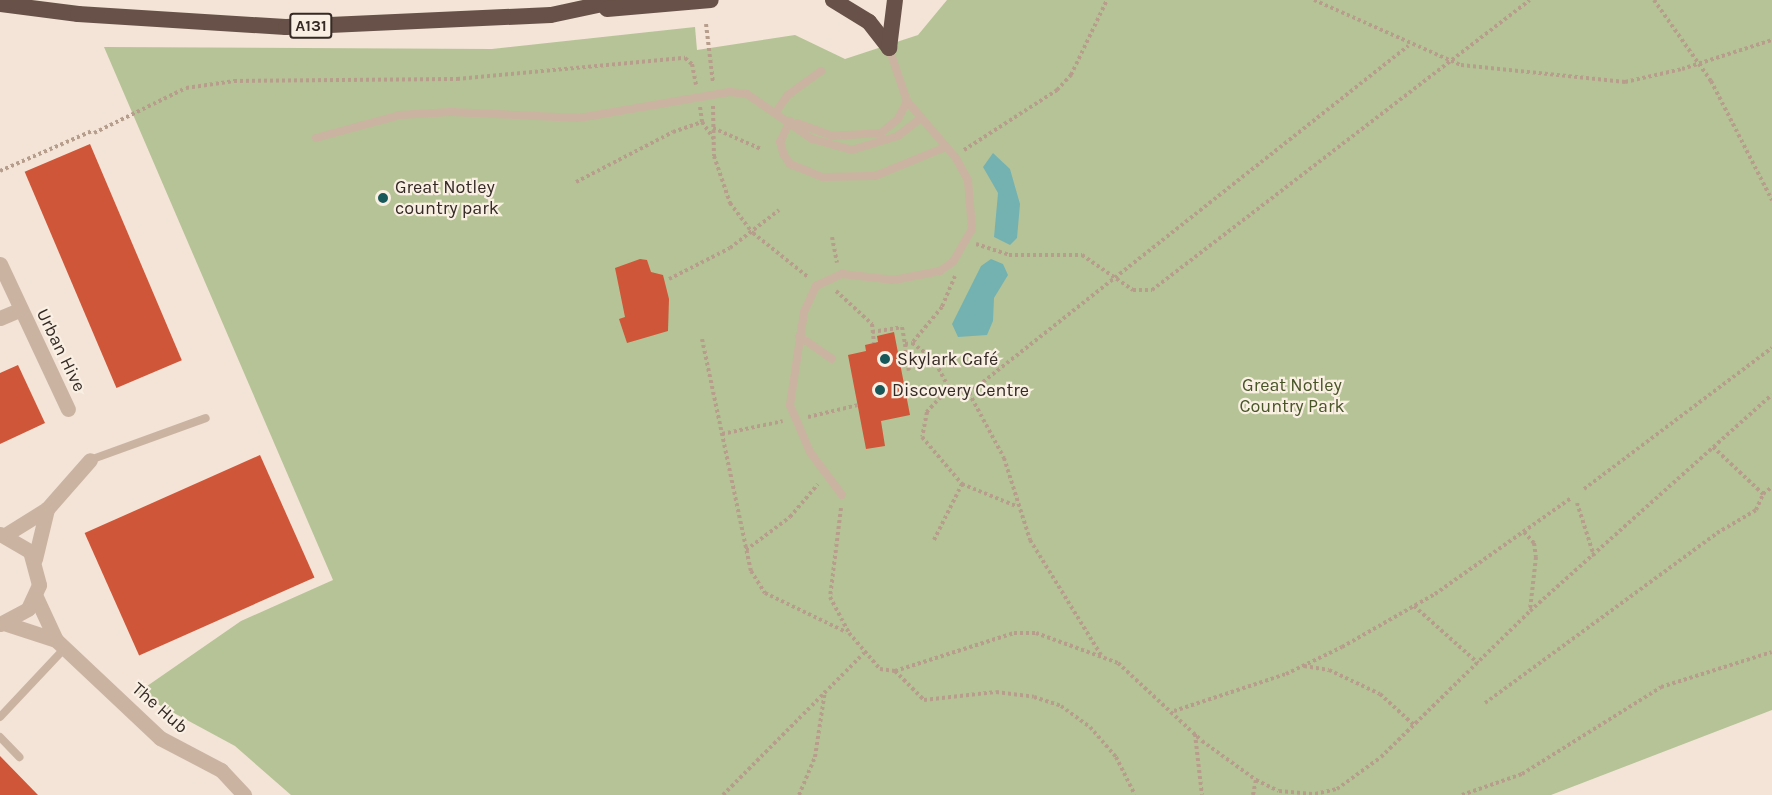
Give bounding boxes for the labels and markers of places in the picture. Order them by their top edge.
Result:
place label: Great Notley country park [395,177,499,219]
marker: Great Notley country park [376,191,390,205]
place label: Skylark Café [897,348,998,370]
marker: Skylark Café [878,352,892,366]
place label: Discovery Centre [892,379,1029,401]
marker: Discovery Centre [873,383,887,397]

